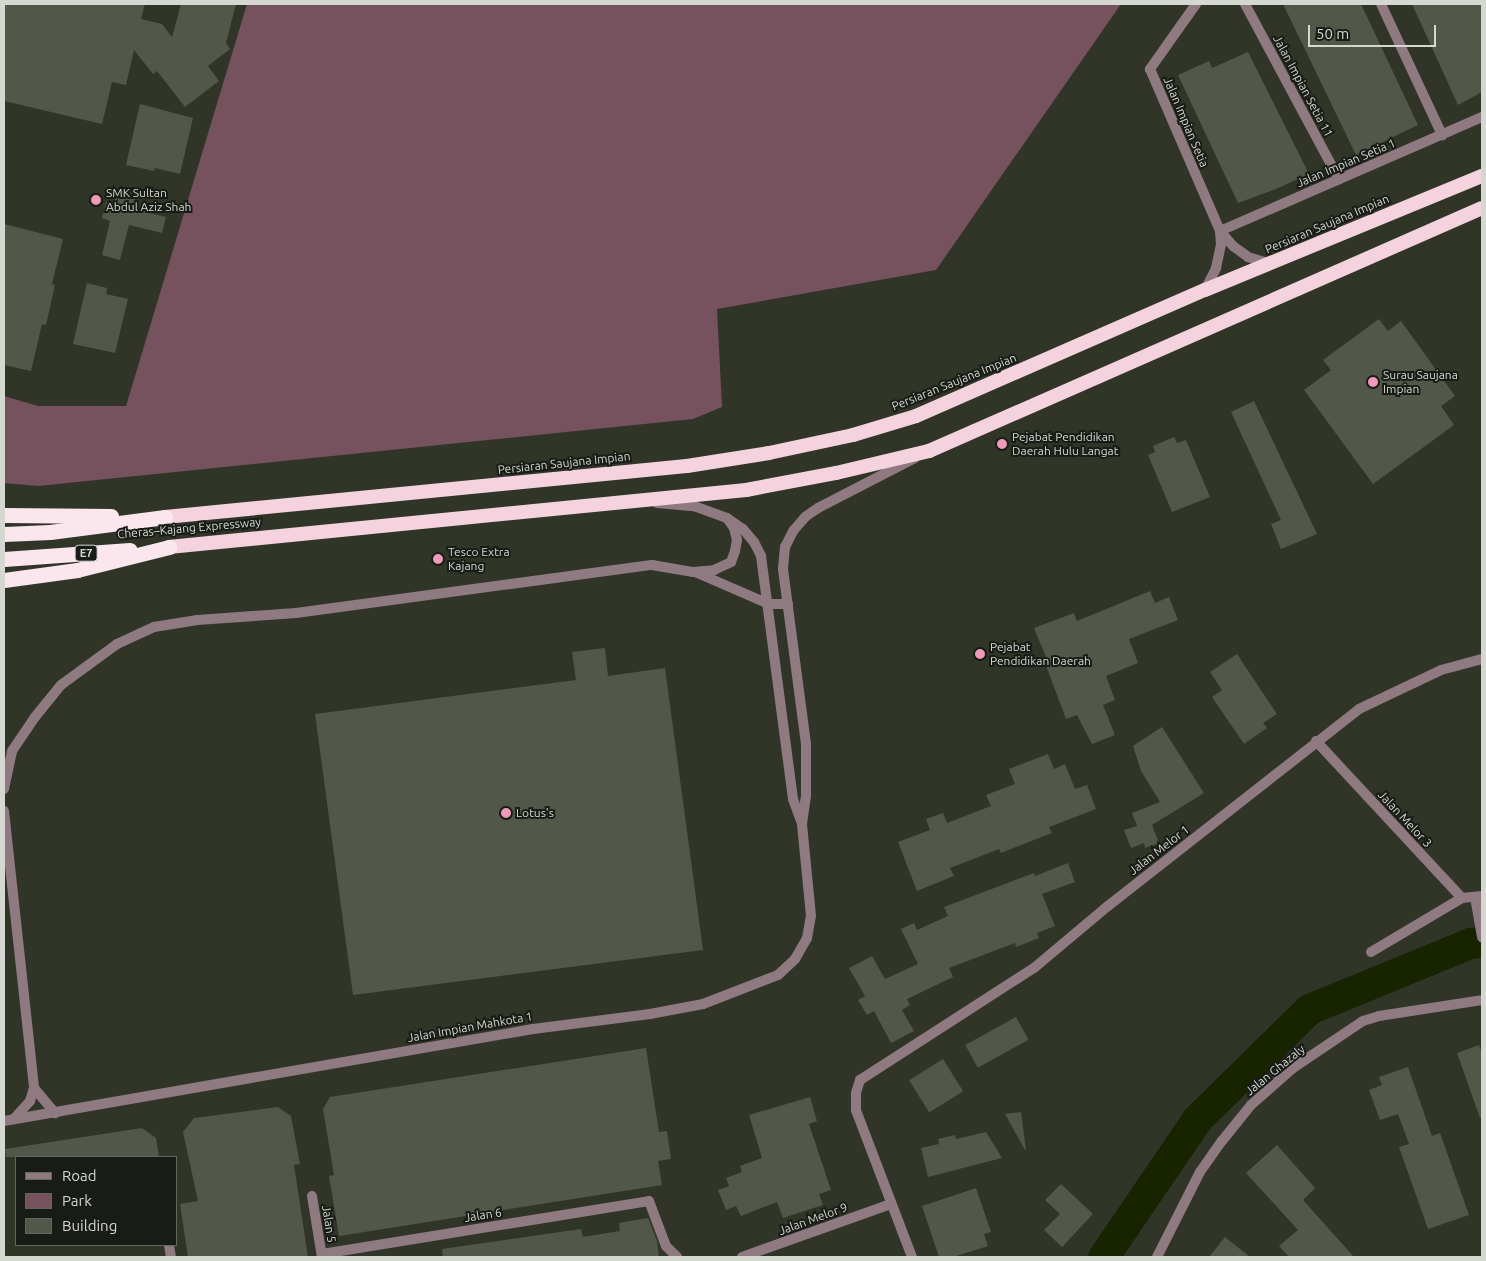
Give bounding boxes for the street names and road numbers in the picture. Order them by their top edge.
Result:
street label: Jalan Impian Setia 11 [1270,33,1336,139]
street label: Jalan Impian Setia [1160,75,1212,169]
street label: Jalan Impian Setia 1 [1294,136,1398,190]
street label: Persiaran Saujana Impian [1263,191,1391,257]
street label: Persiaran Saujana Impian [890,350,1018,414]
street label: Persiaran Saujana Impian [497,449,631,477]
street label: Cheras–Kajang Expressway [116,515,262,541]
road number: E7 [74,544,98,562]
street label: Jalan Melor 3 [1375,788,1435,850]
street label: Jalan Melor 1 [1126,822,1192,878]
street label: Jalan Impian Mahkota 1 [406,1009,534,1045]
street label: Jalan Ghazaly [1242,1042,1308,1098]
street label: Jalan Melor 9 [777,1200,849,1238]
street label: Jalan 5 [319,1204,339,1244]
street label: Jalan 6 [463,1205,503,1225]

